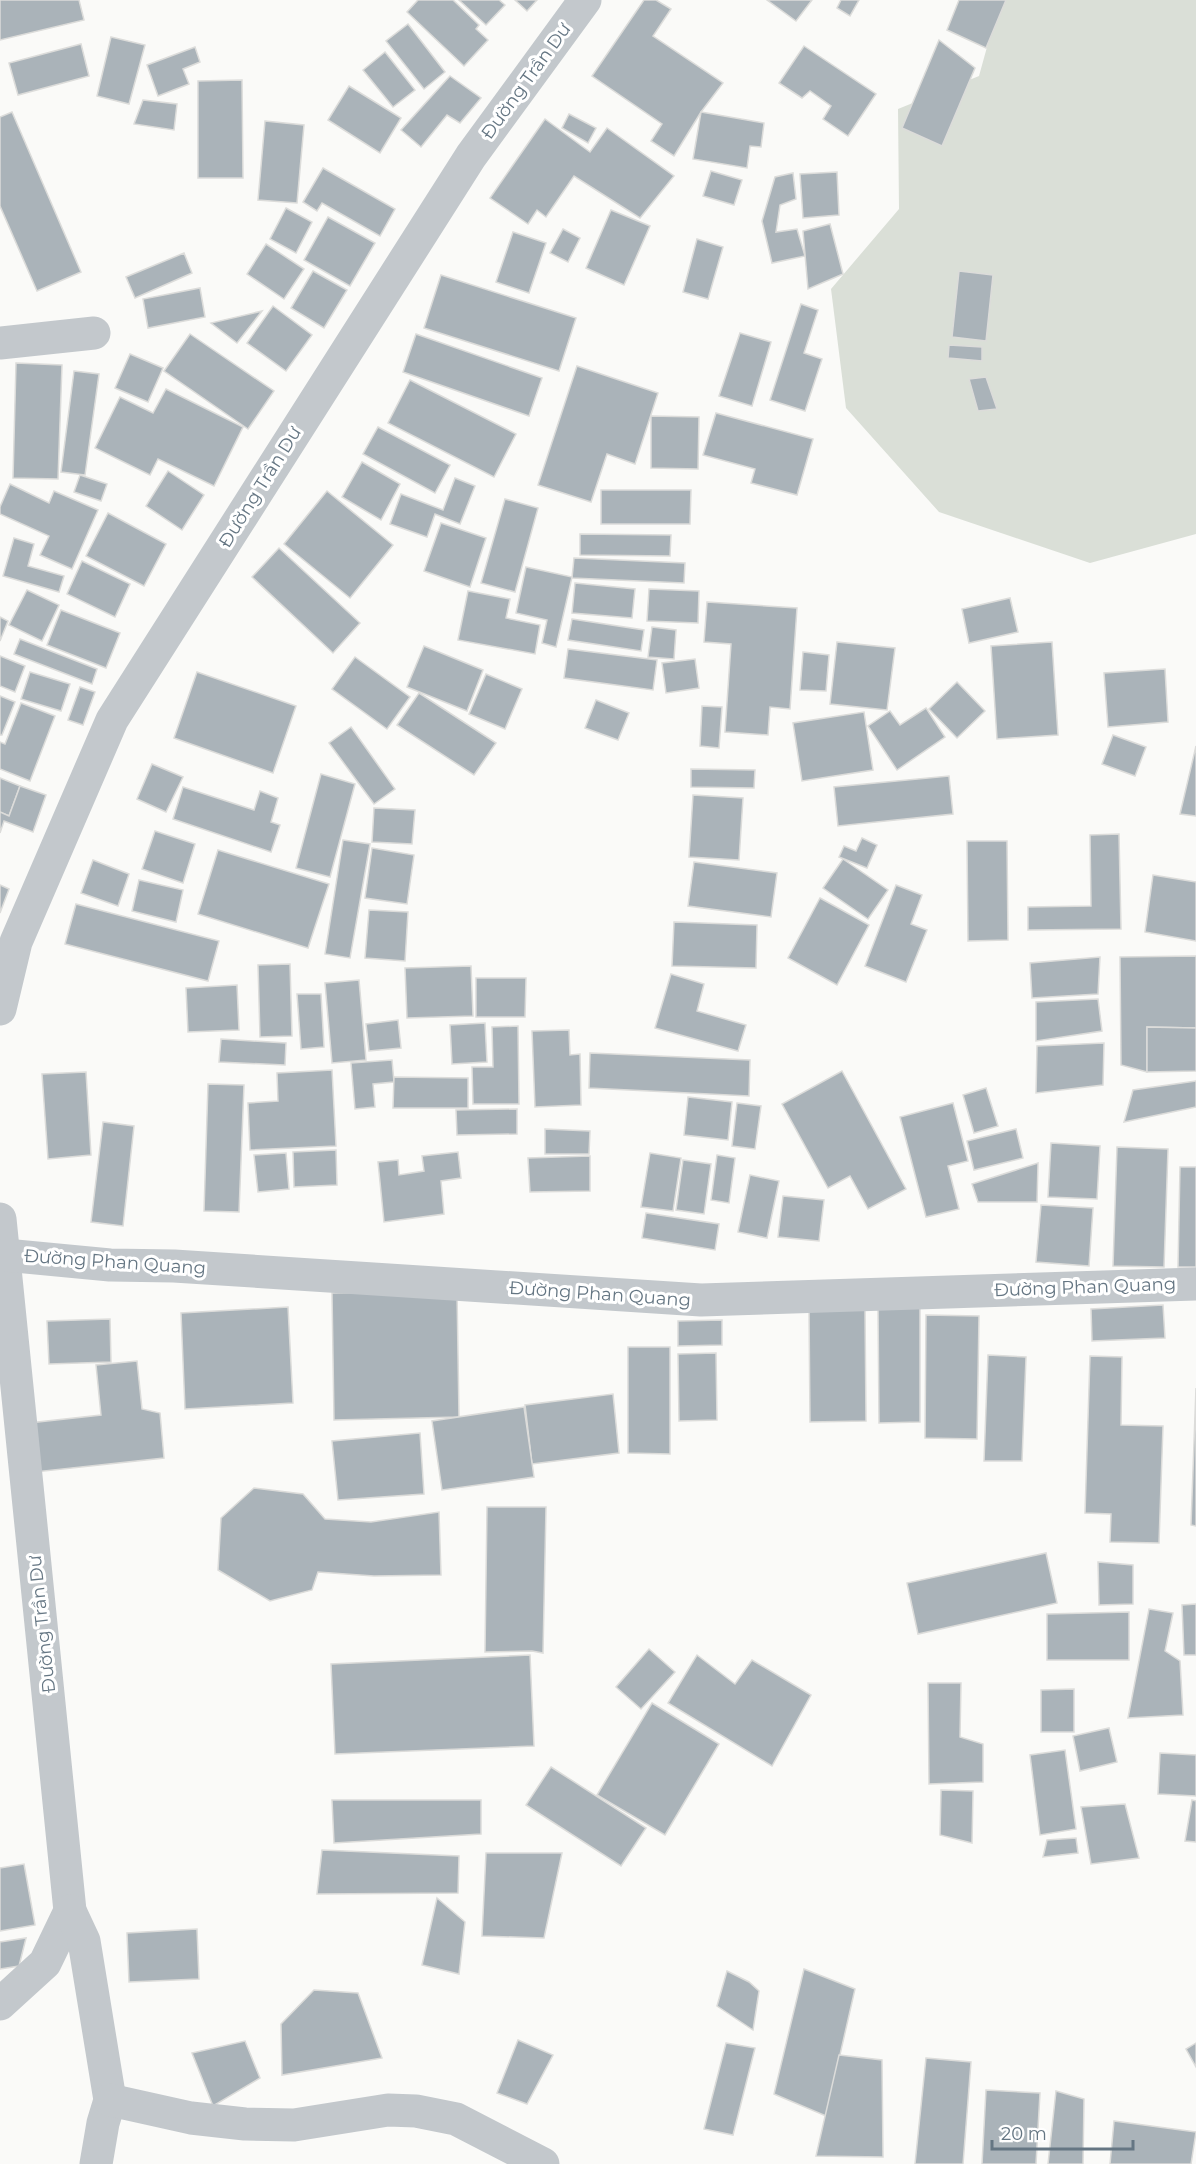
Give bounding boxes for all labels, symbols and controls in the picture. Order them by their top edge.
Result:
street label: Đường Trần Dư [476,19,576,143]
street label: Đường Trần Dư [214,422,306,552]
street label: Đường Phan Quang [23,1245,207,1279]
street label: Đường Phan Quang [994,1273,1176,1301]
street label: Đường Phan Quang [508,1277,692,1311]
street label: Đường Trần Dư [24,1554,60,1694]
scale bar [992,2113,1133,2151]
text: 20 m [1001,2123,1047,2145]

